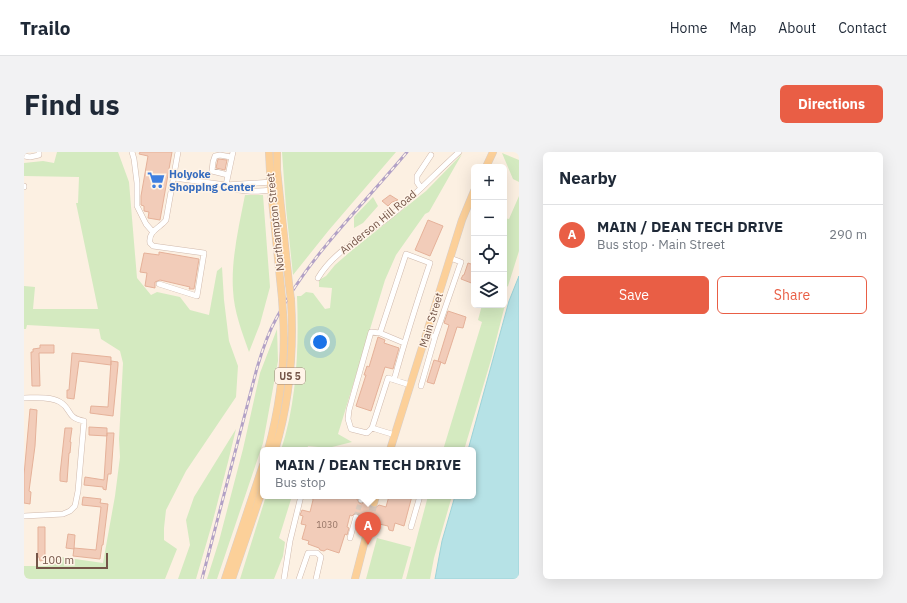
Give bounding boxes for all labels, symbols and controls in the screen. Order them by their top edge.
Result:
text: Trailo [20,16,70,40]
text: Home [670,19,707,37]
text: Map [729,19,756,37]
text: About [778,19,816,37]
text: Contact [838,19,887,37]
button: Directions [780,85,883,123]
text: Find us [24,86,120,123]
map controls [471,164,507,308]
button: + [471,164,507,200]
place label: Holyoke Shopping Center [169,167,256,194]
text: Nearby [559,167,617,189]
supermarket icon: Holyoke Shopping Center [146,170,166,190]
street label: Northampton Street [263,172,287,272]
street label: Anderson Hill Road [337,187,419,257]
button: − [471,200,507,236]
text: MAIN / DEAN TECH DRIVE [597,217,783,236]
text: A [568,226,576,243]
text: 290 m [829,226,867,243]
button: locate [471,236,507,272]
text: Bus stop · Main Street [597,236,725,253]
button: layers [471,272,507,308]
button: Save [559,276,709,314]
button: Share [717,276,867,314]
street label: Main Street [416,291,446,349]
your location [310,332,330,352]
road number: US 5 [275,368,305,384]
popup [260,447,476,499]
text: MAIN / DEAN TECH DRIVE [275,455,461,474]
text: Bus stop [275,474,326,491]
pin: A [355,512,381,545]
house number: 1030 [316,519,338,530]
scale bar [36,551,108,570]
text: 100 m [42,553,74,567]

